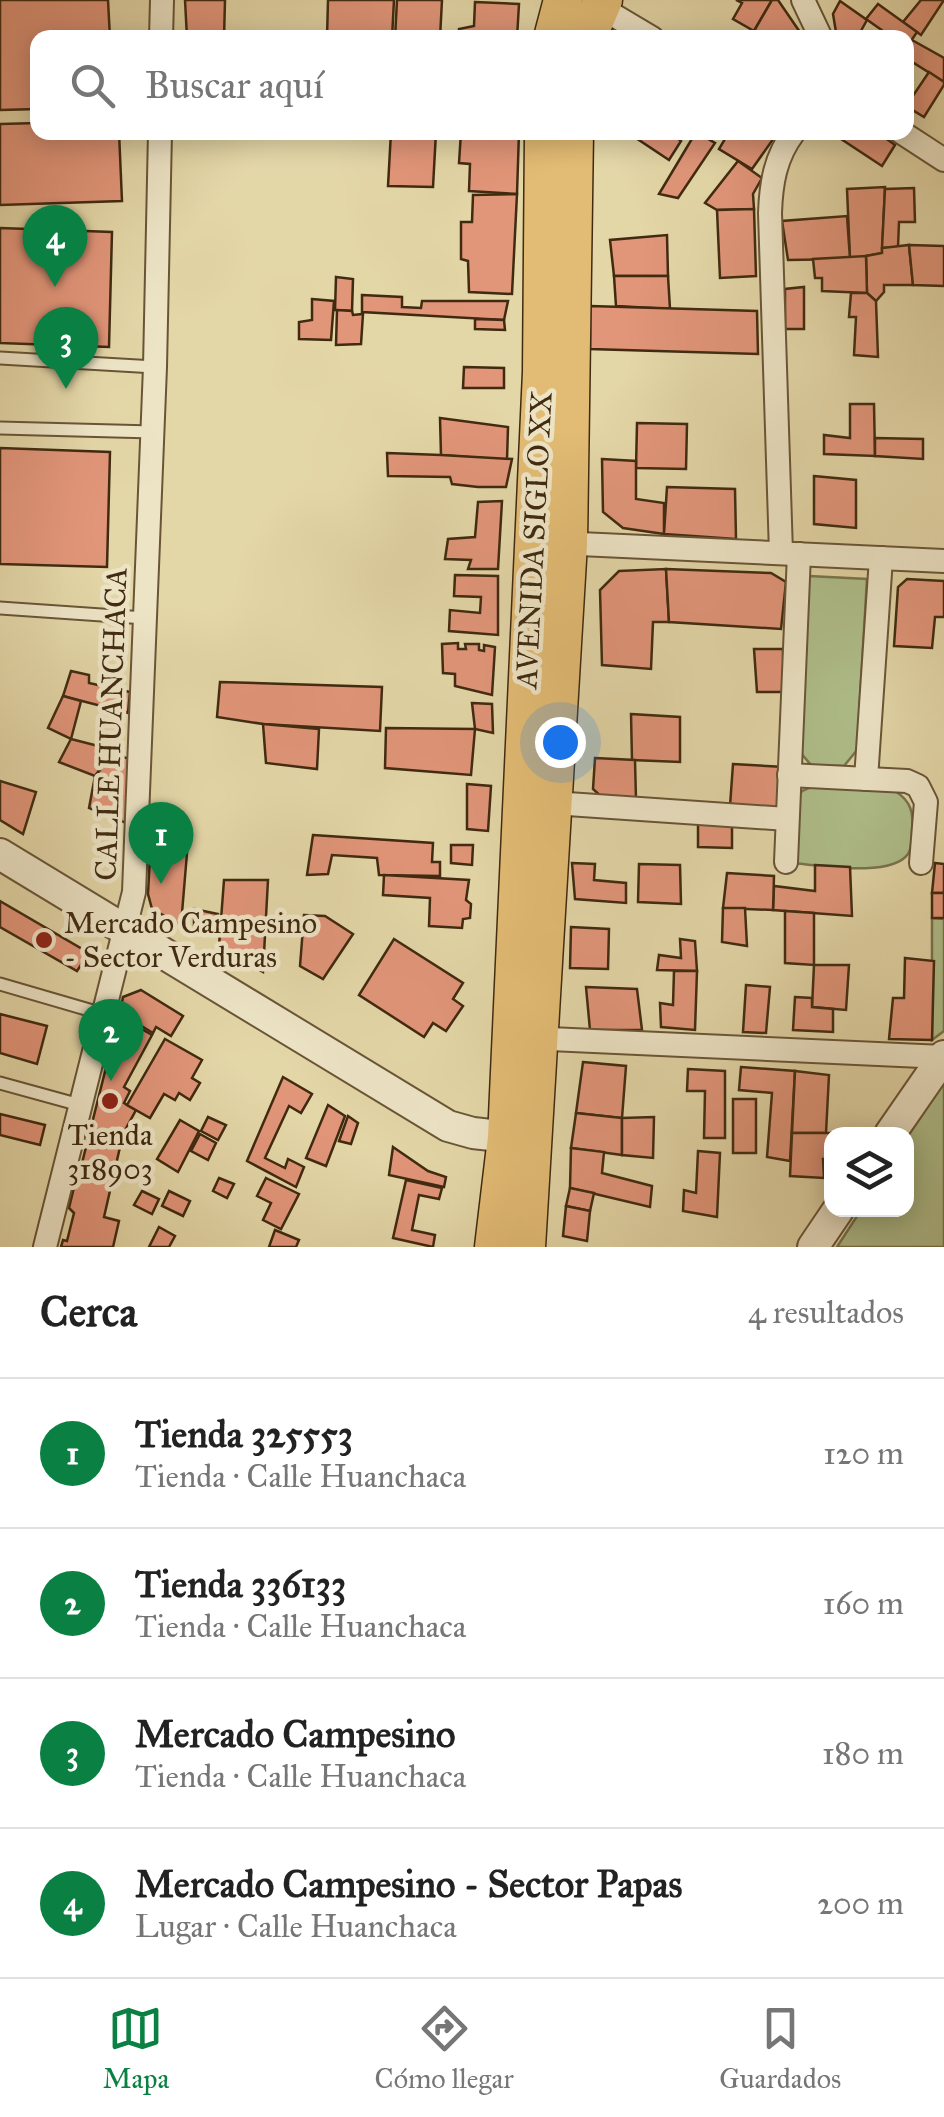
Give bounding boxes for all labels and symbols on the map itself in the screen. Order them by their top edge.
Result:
pin: 4 [22,204,88,287]
pin: 3 [34,306,98,389]
street label: AVENIDA SIGLO XX [508,390,560,692]
street label: CALLE HUANCHACA [88,567,134,881]
your location [535,717,586,768]
pin: 1 [128,802,194,884]
place label: Mercado Campesino - Sector Verduras [64,905,317,975]
marker: Mercado Campesino - Sector Verduras [33,929,55,951]
pin: 2 [78,998,144,1081]
marker: Tienda 318903 [99,1090,121,1112]
place label: Tienda 318903 [67,1117,153,1188]

